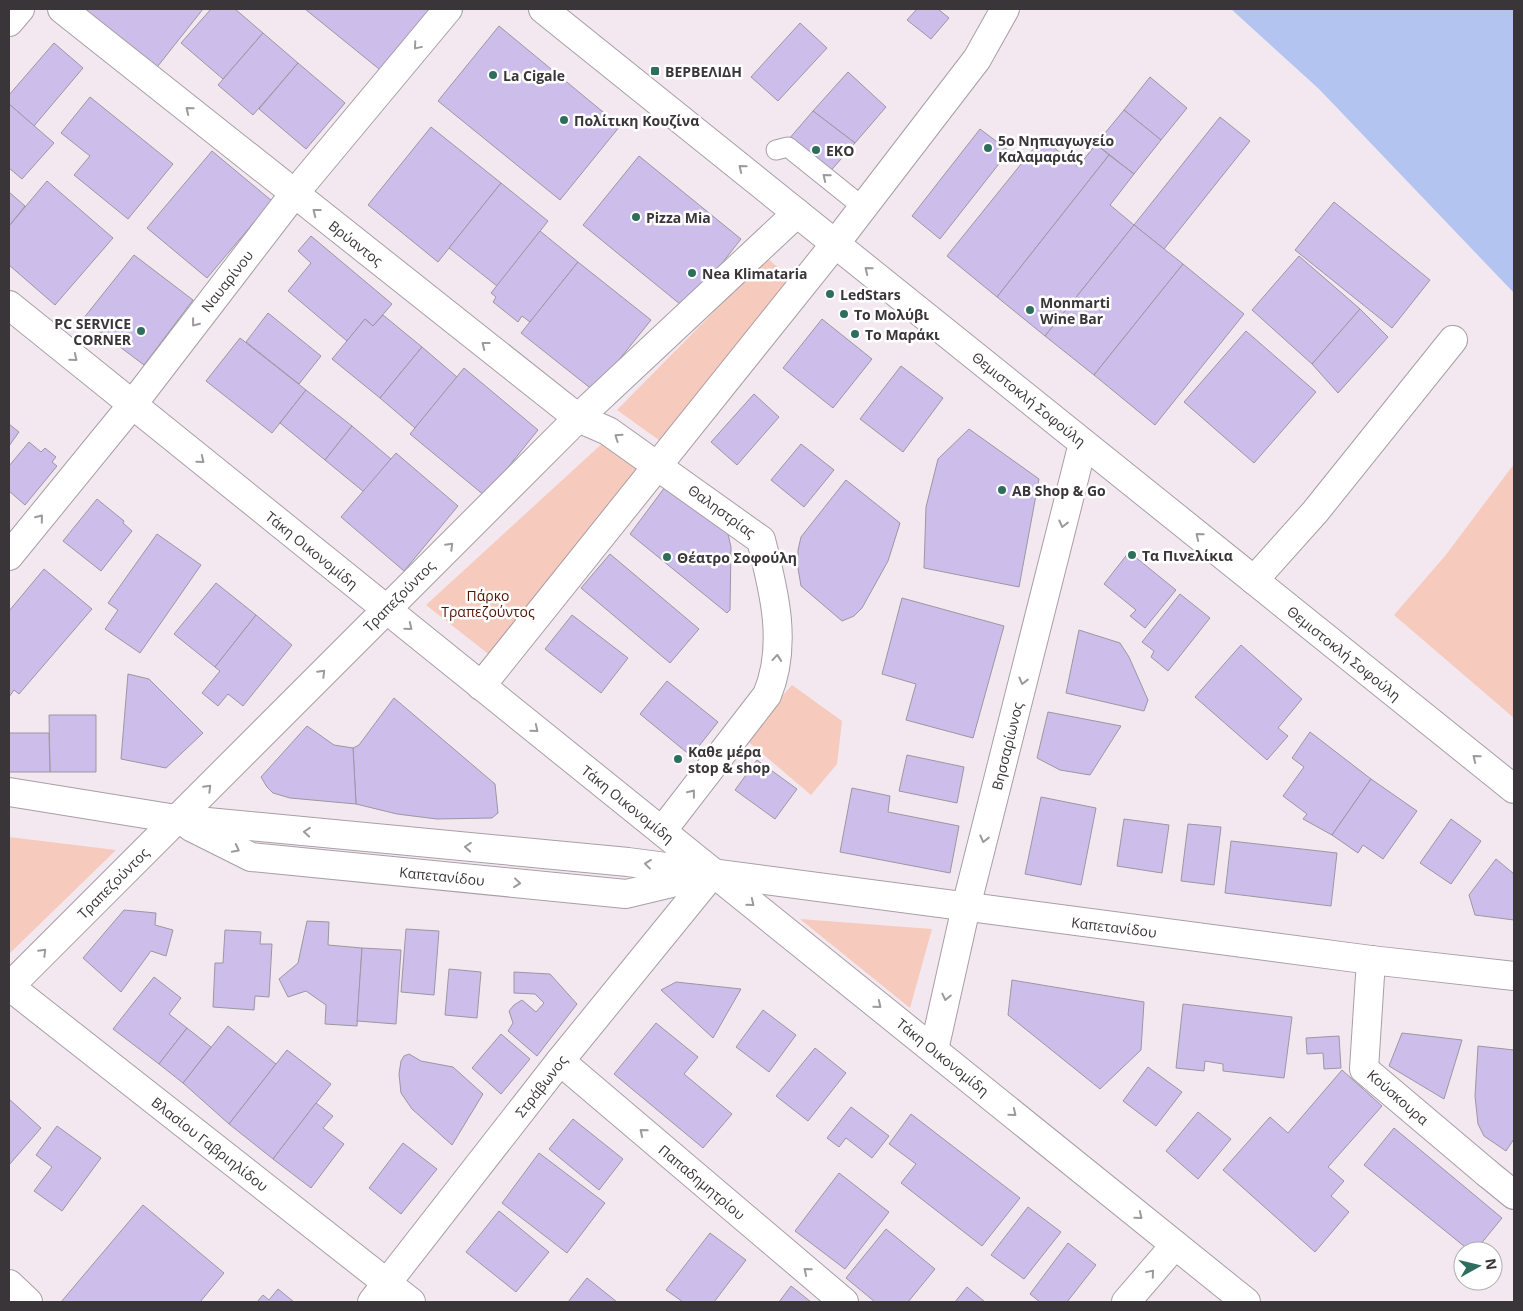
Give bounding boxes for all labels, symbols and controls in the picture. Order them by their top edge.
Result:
one-way arrow [413,41,422,50]
place label: ΒΕΡΒΕΛΙΔΗ [665,62,742,81]
marker: ΒΕΡΒΕΛΙΔΗ [649,65,661,77]
place label: La Cigale [503,66,565,85]
marker: La Cigale [487,69,499,81]
one-way arrow [186,107,195,116]
place label: Πολίτικη Κουζίνα [574,111,699,130]
marker: Πολίτικη Κουζίνα [558,114,570,126]
place label: 5ο Νηπιαγωγείο Καλαμαριάς [998,131,1114,166]
place label: EKO [826,141,854,160]
marker: 5ο Νηπιαγωγείο Καλαμαριάς [982,142,994,154]
marker: EKO [810,144,822,156]
one-way arrow [738,165,747,174]
one-way arrow [822,174,831,183]
place label: Pizza Mia [646,208,711,227]
one-way arrow [313,209,322,217]
marker: Pizza Mia [630,211,642,223]
street label: Βρύαντος [325,216,387,270]
street label: Ναυαρίνου [197,246,257,316]
place label: Nea Klimataria [702,264,807,283]
marker: Nea Klimataria [686,267,698,279]
one-way arrow [865,267,874,275]
place label: LedStars [840,285,901,304]
marker: LedStars [824,288,836,300]
place label: Monmarti Wine Bar [1040,293,1110,328]
marker: Monmarti Wine Bar [1024,304,1036,316]
place label: Το Μολύβι [854,305,929,324]
marker: Το Μολύβι [838,308,850,320]
place label: PC SERVICE CORNER [54,314,132,349]
one-way arrow [192,317,200,326]
marker: PC SERVICE CORNER [135,325,147,337]
place label: Το Μαράκι [865,325,940,344]
marker: Το Μαράκι [849,328,861,340]
one-way arrow [481,342,491,351]
street label: Θεμιστοκλή Σοφούλη [968,347,1090,451]
one-way arrow [68,352,77,360]
one-way arrow [614,434,624,443]
one-way arrow [195,454,204,463]
street label: Θαληστρίας [684,480,760,542]
place label: AB Shop & Go [1012,481,1106,500]
marker: AB Shop & Go [996,484,1008,496]
street label: Τάκη Οικονομίδη [262,507,362,593]
one-way arrow [34,515,42,524]
one-way arrow [1058,519,1069,528]
one-way arrow [1196,533,1205,542]
one-way arrow [444,542,453,551]
place label: Τα Πινελίκια [1142,546,1233,565]
place label: Θέατρο Σοφούλη [677,548,797,567]
marker: Τα Πινελίκια [1126,549,1138,561]
marker: Θέατρο Σοφούλη [661,551,673,563]
street label: Τραπεζούντος [359,556,439,636]
park label: Πάρκο Τραπεζούντος [441,586,535,621]
street label: Θεμιστοκλή Σοφούλη [1283,601,1405,705]
one-way arrow [403,622,412,630]
one-way arrow [772,653,783,661]
one-way arrow [317,670,326,679]
one-way arrow [1018,677,1029,686]
street label: Βησσαρίωνος [987,700,1027,792]
one-way arrow [530,724,539,733]
place label: Καθε μέρα stop & shop [688,742,770,777]
marker: Καθε μέρα stop & shop [672,753,684,765]
one-way arrow [1473,756,1482,764]
street label: Τάκη Οικονομίδη [578,761,678,847]
one-way arrow [202,785,211,794]
one-way arrow [686,789,695,799]
one-way arrow [302,827,310,838]
one-way arrow [979,835,989,843]
one-way arrow [464,842,472,853]
street label: Τραπεζούντος [73,843,153,923]
one-way arrow [230,843,239,853]
one-way arrow [643,859,651,870]
street label: Καπετανίδου [398,862,486,890]
one-way arrow [514,877,522,888]
one-way arrow [745,898,754,906]
street label: Καπετανίδου [1070,912,1158,942]
one-way arrow [37,949,46,958]
one-way arrow [941,993,952,1002]
one-way arrow [872,999,881,1007]
street label: Τάκη Οικονομίδη [893,1014,993,1100]
street label: Στράβωνος [511,1051,571,1121]
street label: Κούσκουρα [1363,1065,1433,1129]
street label: Βλασίου Γαβριηλίδου [148,1093,272,1195]
one-way arrow [1007,1108,1016,1117]
one-way arrow [640,1129,649,1137]
street label: Παπαδημητρίου [655,1140,749,1224]
one-way arrow [1133,1210,1142,1218]
north arrow [1453,1241,1503,1291]
text: N [1481,1257,1502,1271]
one-way arrow [803,1267,812,1276]
one-way arrow [1145,1270,1154,1279]

